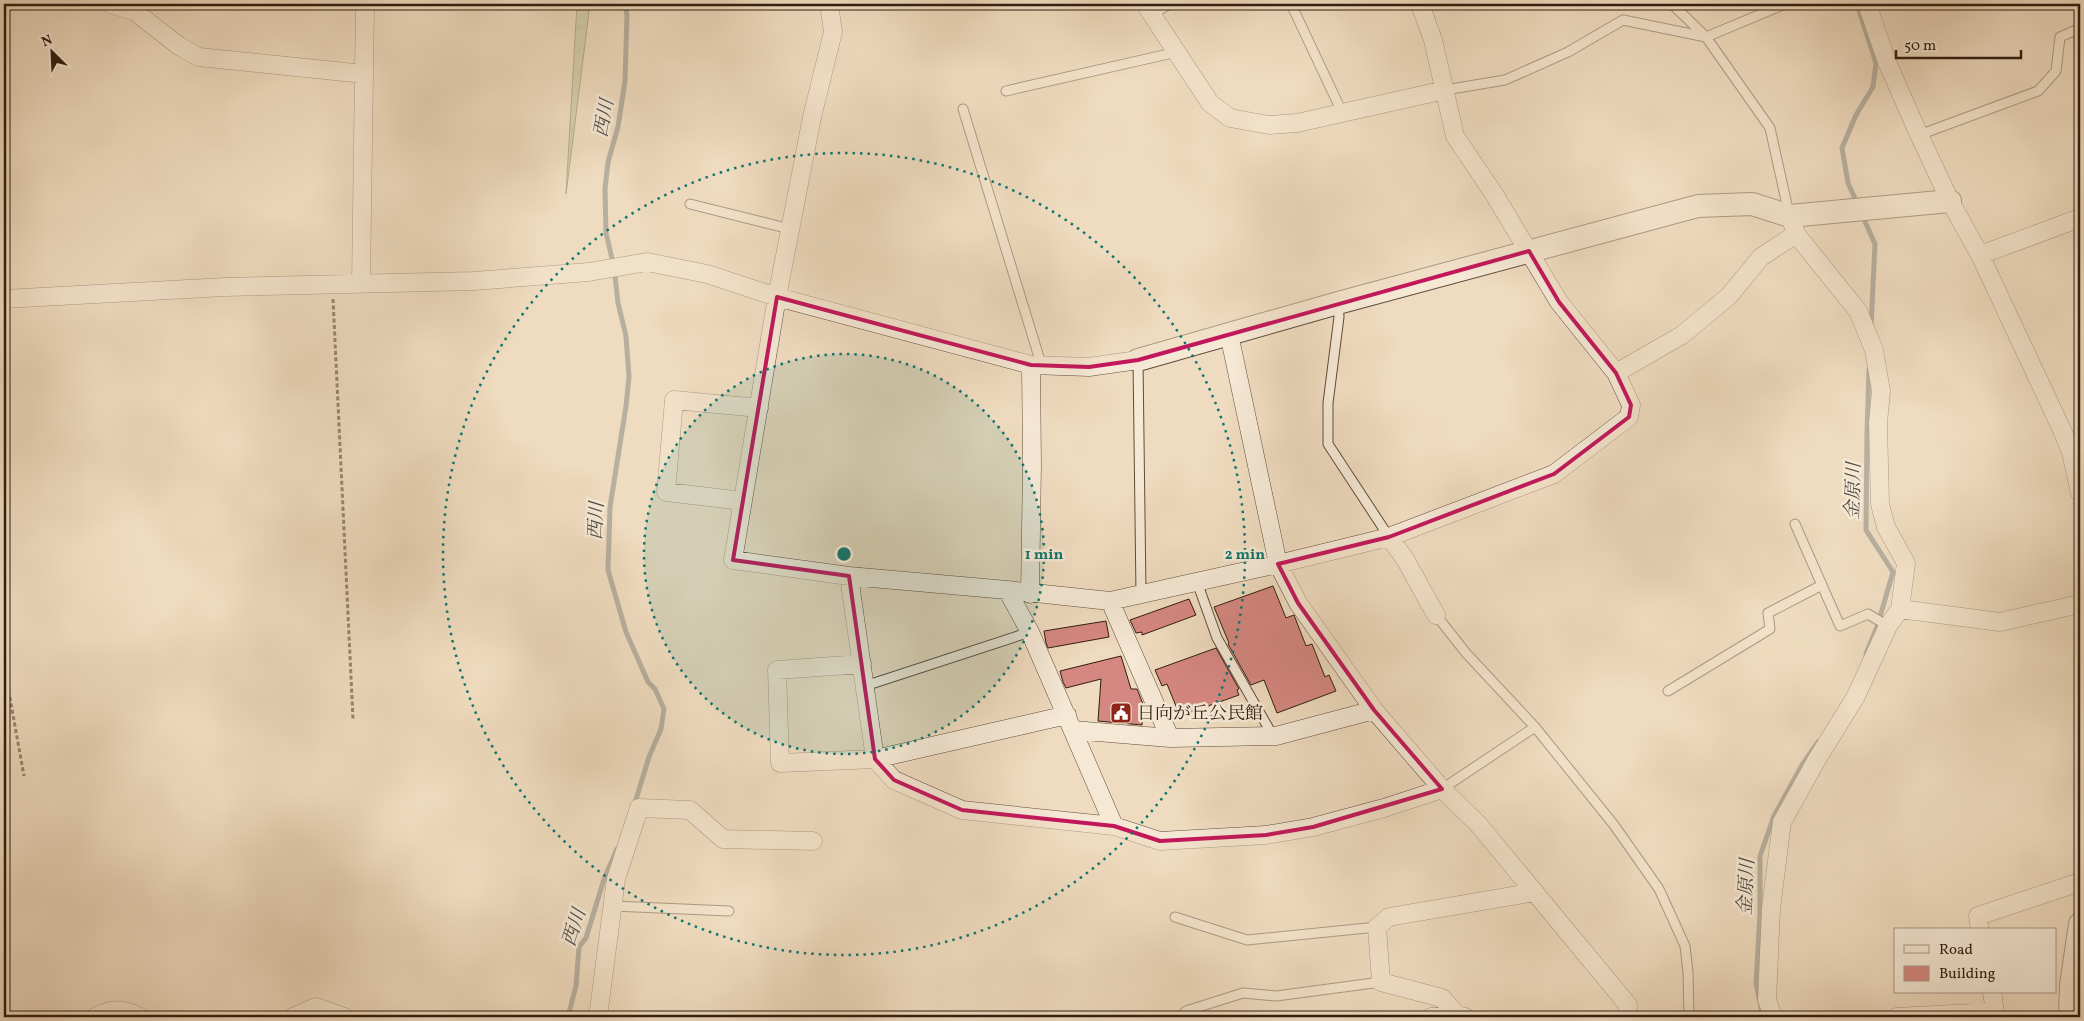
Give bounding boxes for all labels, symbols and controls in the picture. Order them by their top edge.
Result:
north arrow [28,28,78,78]
scale bar [1896,28,2022,60]
text: N [39,31,56,52]
text: 50 m [1904,36,1936,57]
water label: 西川 [589,95,622,140]
water label: 金原川 [1840,460,1868,520]
water label: 西川 [583,499,611,541]
centre of rings [835,545,853,563]
text: 1 min [1025,545,1063,566]
text: 2 min [1225,545,1265,566]
public building icon: 日向が丘公民館 [1109,701,1133,725]
place label: 日向が丘公民館 [1137,702,1263,727]
water label: 金原川 [1733,856,1762,916]
water label: 西川 [557,904,594,950]
legend [1894,928,2056,994]
text: Road [1939,940,1973,961]
text: Building [1939,964,1996,985]

